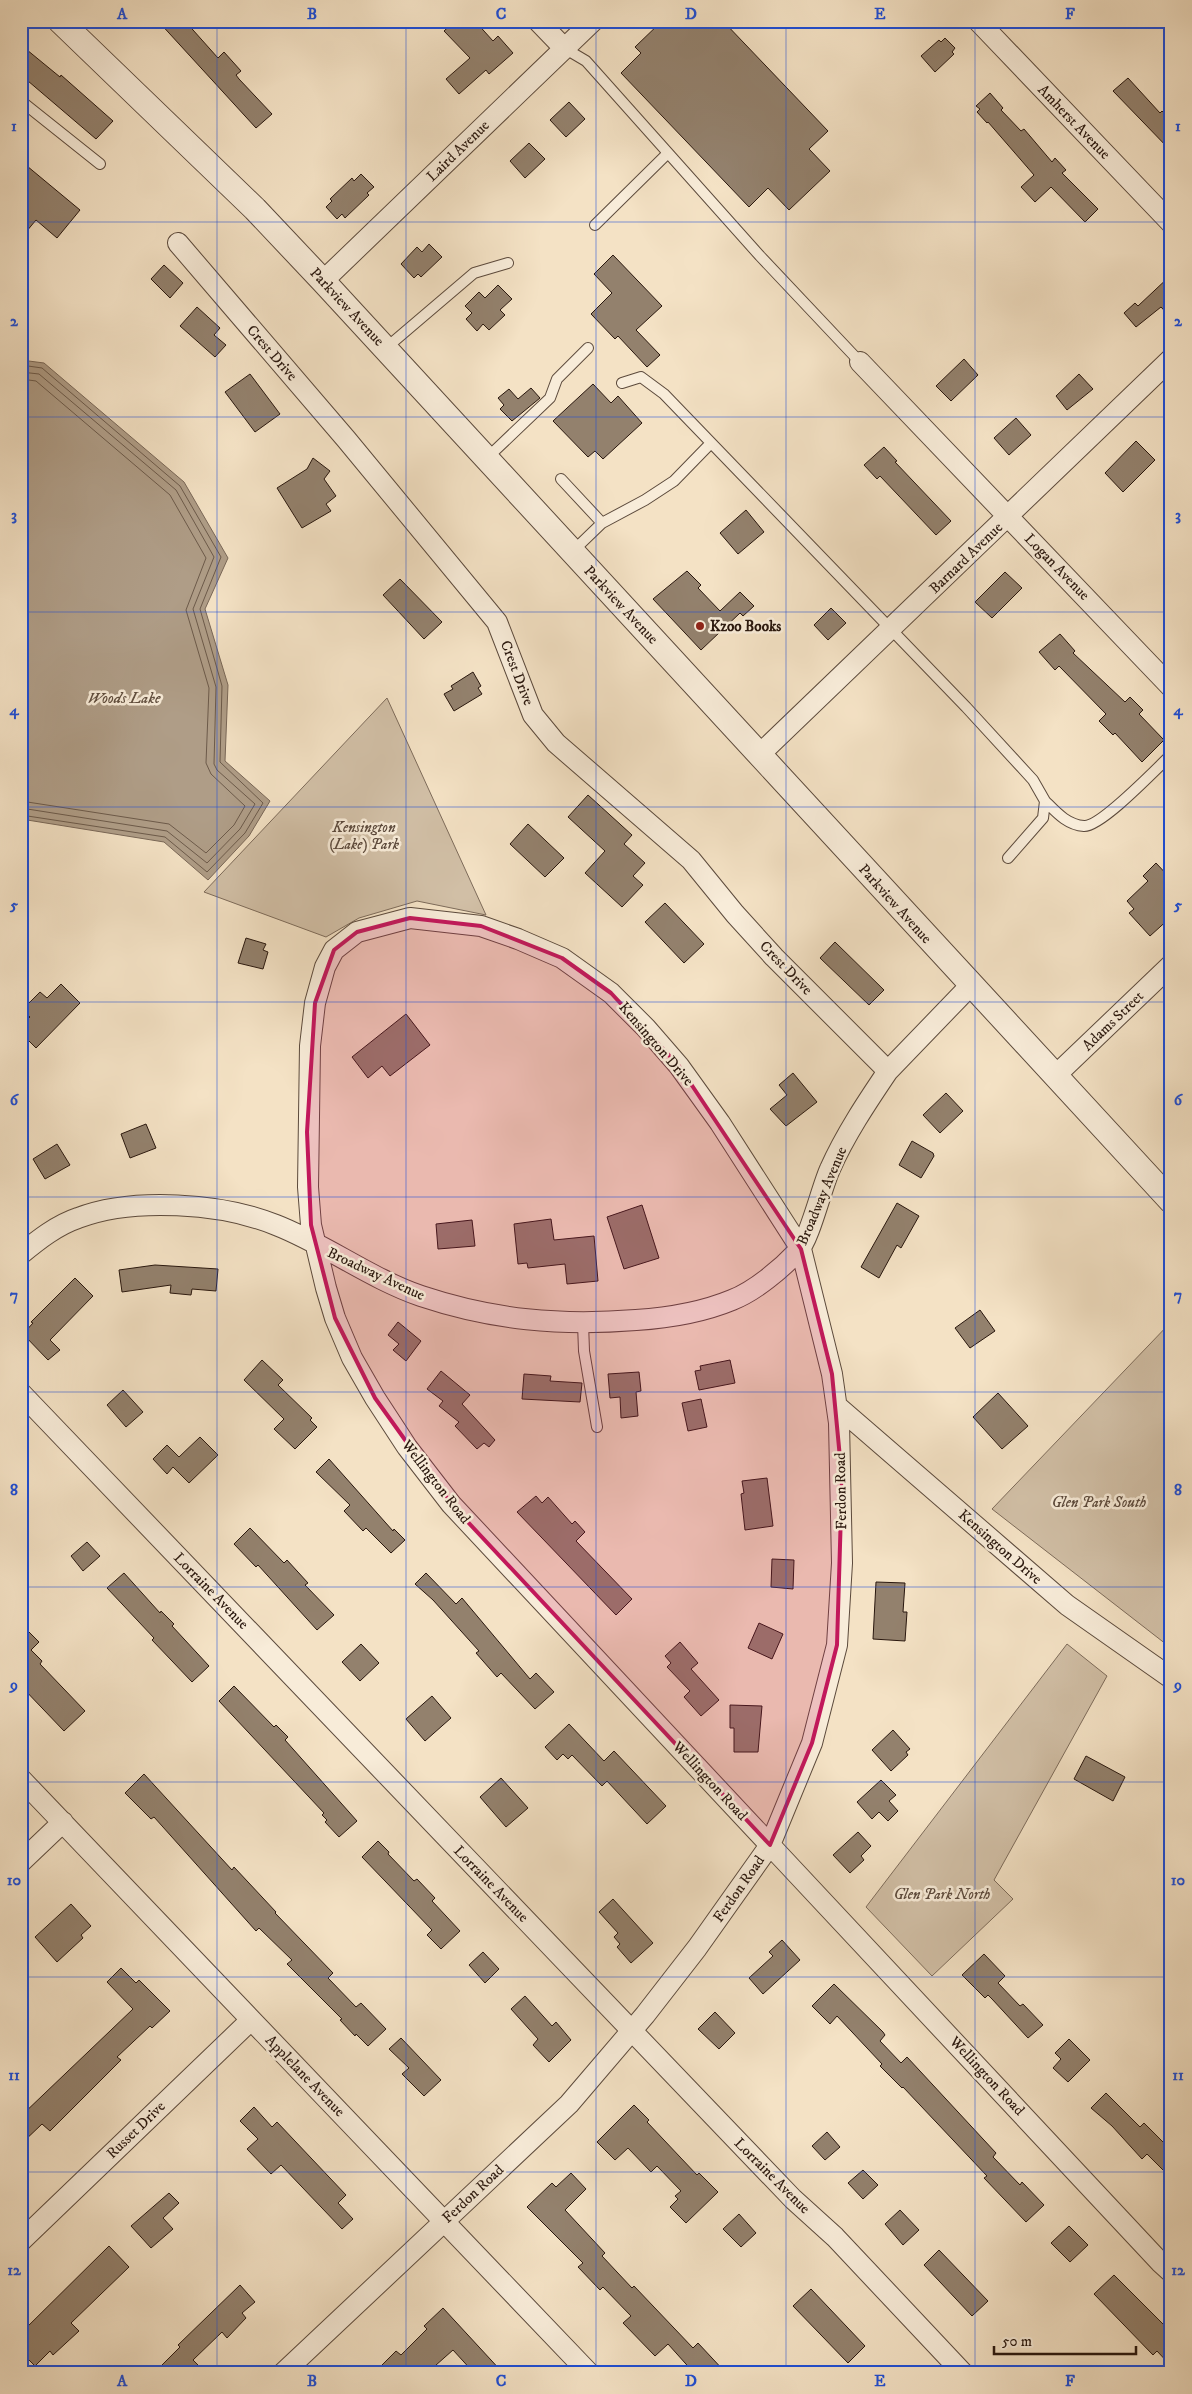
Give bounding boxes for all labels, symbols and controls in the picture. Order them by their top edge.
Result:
text: A [116,4,128,24]
text: B [307,4,317,24]
text: C [496,4,506,24]
text: D [685,4,697,24]
text: E [874,4,886,24]
text: F [1065,4,1075,24]
street label: Amherst Avenue [1034,81,1114,163]
text: 1 [11,116,17,136]
street label: Laird Avenue [422,116,494,186]
text: 1 [1175,116,1181,136]
street label: Parkview Avenue [306,264,388,350]
text: 2 [10,311,19,331]
text: 2 [1174,311,1183,331]
street label: Crest Drive [242,321,302,385]
text: 3 [11,505,17,525]
text: 3 [1175,505,1181,525]
street label: Barnard Avenue [925,518,1007,598]
street label: Logan Avenue [1020,529,1094,605]
street label: Parkview Avenue [580,562,662,648]
place label: Kzoo Books [710,617,781,636]
marker: Kzoo Books [694,620,706,632]
street label: Crest Drive [496,638,538,708]
water label: Woods Lake [88,688,161,708]
text: 4 [8,700,19,720]
text: 4 [1172,700,1183,720]
park label: Kensington (Lake) Park [329,818,400,854]
street label: Parkview Avenue [854,860,936,948]
text: 5 [9,895,18,915]
text: 5 [1173,895,1182,915]
street label: Crest Drive [756,937,816,999]
street label: Adams Street [1078,987,1148,1055]
street label: Kensington Drive [614,998,698,1090]
text: 6 [10,1090,20,1110]
text: 6 [1174,1090,1184,1110]
street label: Broadway Avenue [793,1144,851,1248]
street label: Broadway Avenue [324,1243,428,1305]
text: 7 [10,1285,18,1305]
text: 7 [1174,1285,1182,1305]
street label: Wellington Road [397,1435,475,1528]
street label: Ferdon Road [831,1452,851,1530]
text: 8 [10,1480,18,1500]
text: 8 [1174,1480,1182,1500]
park label: Glen Park South [1052,1493,1147,1512]
street label: Kensington Drive [954,1505,1046,1589]
street label: Lorraine Avenue [169,1548,253,1634]
text: 9 [9,1675,18,1695]
text: 9 [1173,1675,1182,1695]
street label: Wellington Road [668,1737,752,1825]
street label: Lorraine Avenue [449,1841,533,1927]
street label: Ferdon Road [709,1851,769,1926]
text: 10 [7,1870,22,1890]
text: 10 [1171,1870,1186,1890]
park label: Glen Park North [894,1885,991,1904]
street label: Applelane Avenue [261,2031,349,2121]
street label: Wellington Road [945,2032,1029,2120]
text: 11 [8,2065,20,2085]
text: 11 [1172,2065,1184,2085]
street label: Russet Drive [102,2097,170,2163]
street label: Lorraine Avenue [730,2134,814,2218]
street label: Ferdon Road [438,2160,508,2227]
text: 12 [7,2260,22,2280]
text: 12 [1171,2260,1186,2280]
scale bar [994,2324,1137,2356]
text: 50 m [1002,2332,1032,2351]
text: A [116,2371,128,2391]
text: B [307,2371,317,2391]
text: C [496,2371,506,2391]
text: D [685,2371,697,2391]
text: E [874,2371,886,2391]
text: F [1065,2371,1075,2391]

